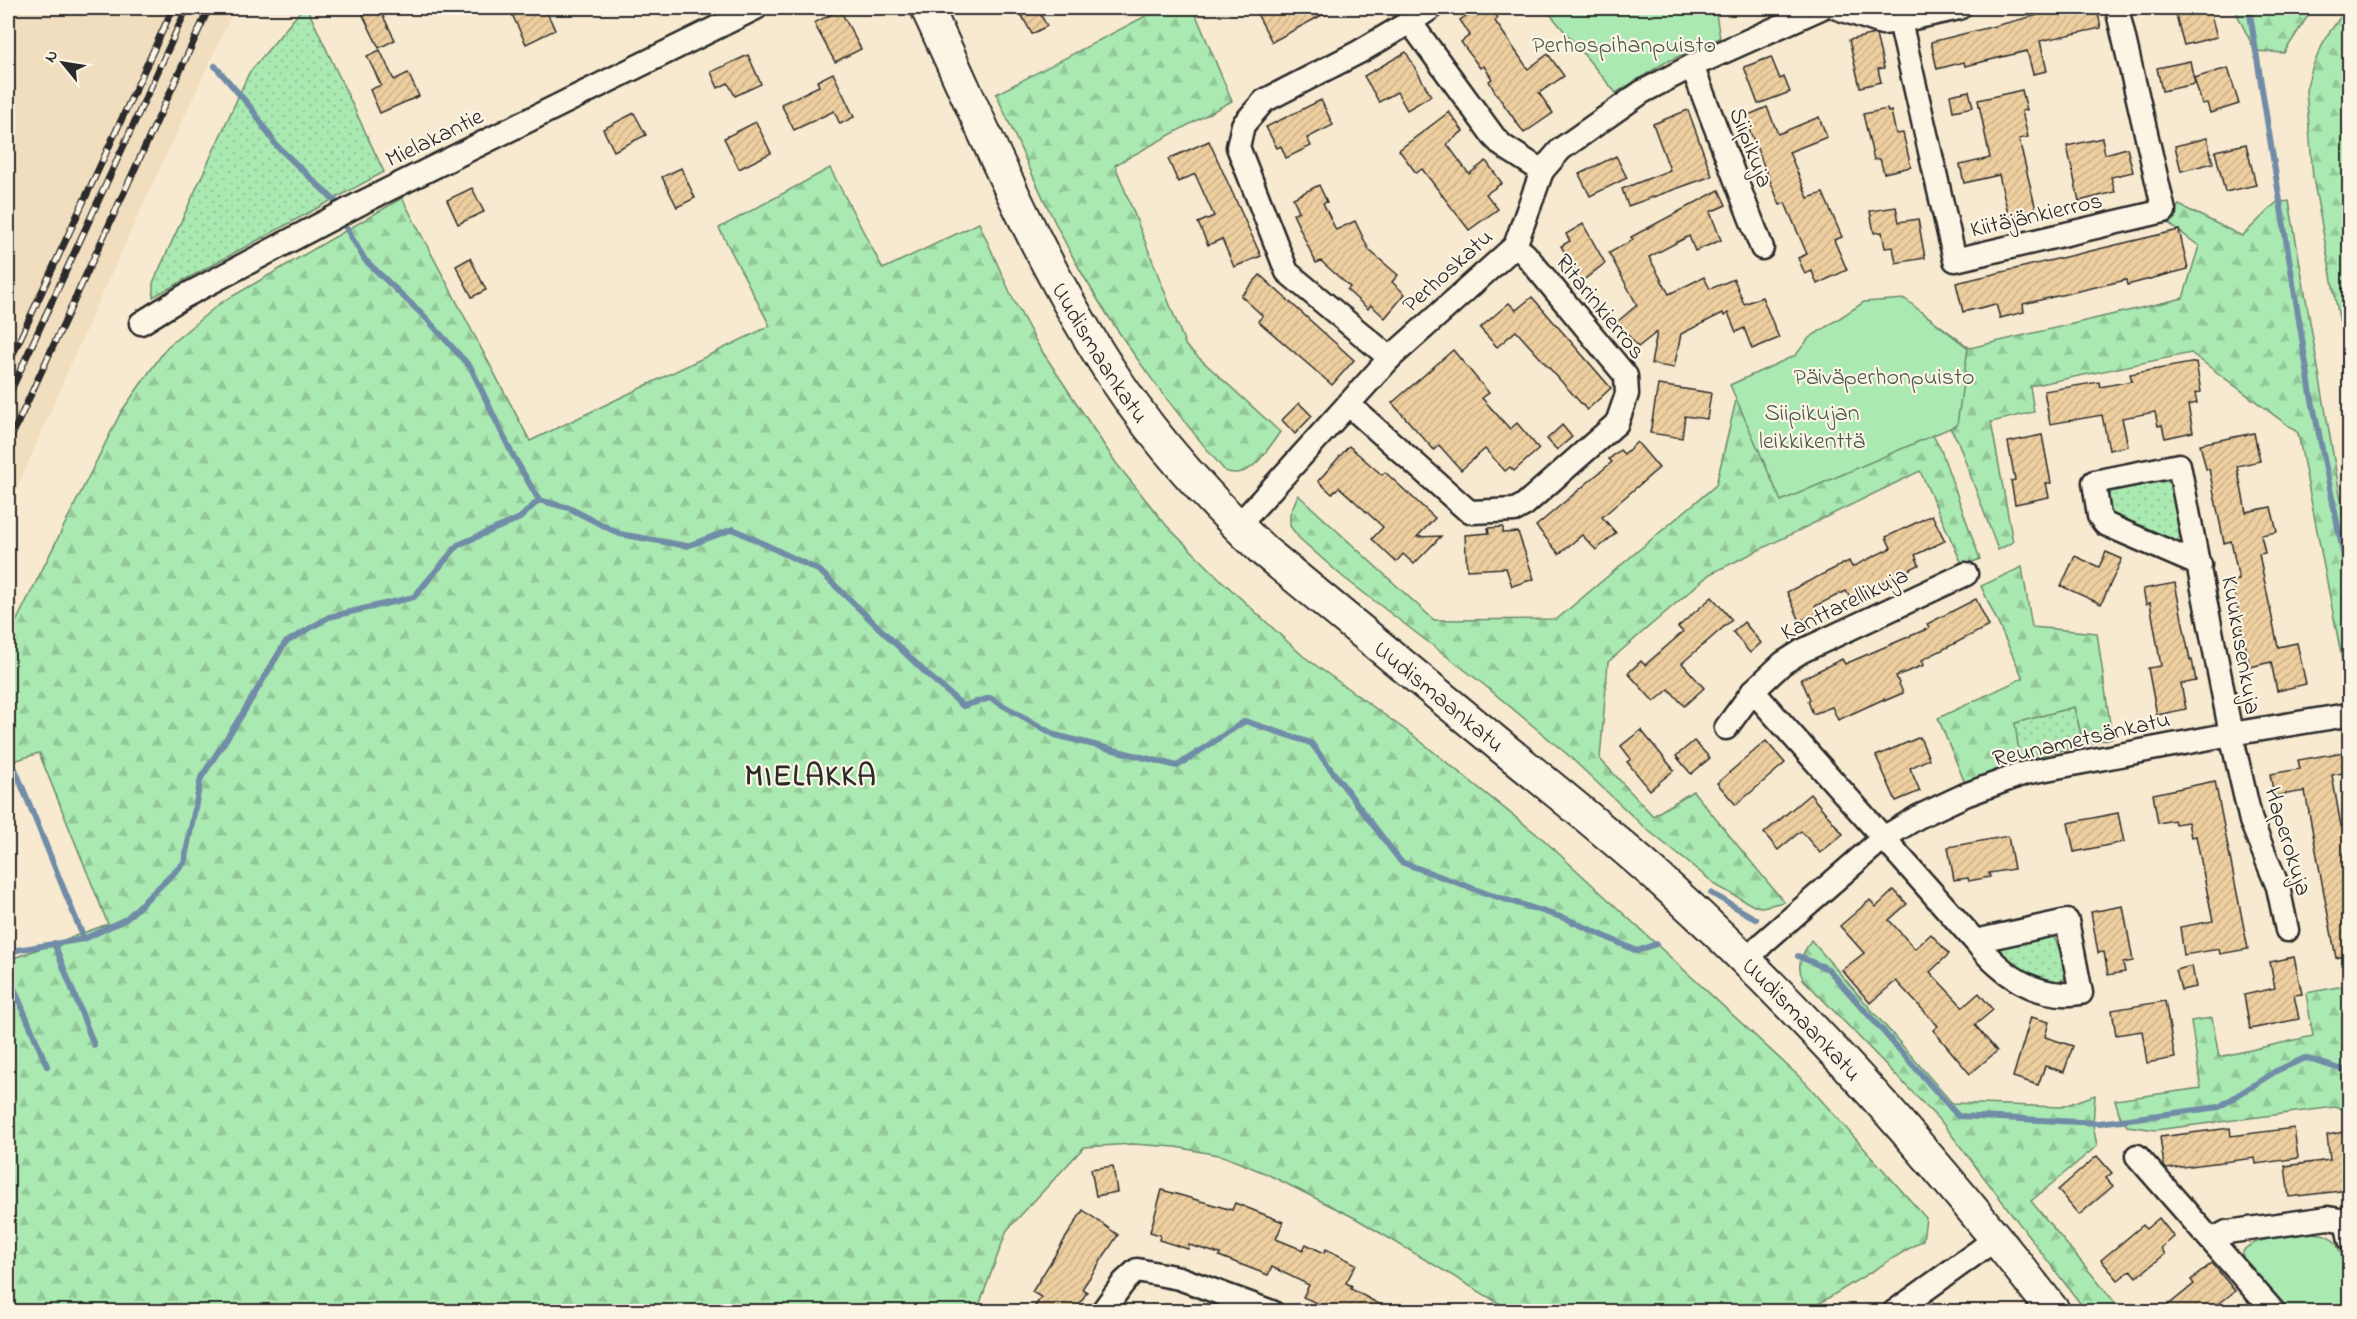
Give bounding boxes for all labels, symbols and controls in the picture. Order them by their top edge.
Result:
park label: Perhospihanpuisto [1532,29,1716,64]
north arrow [33,33,93,93]
text: N [39,46,65,67]
street label: Mielakantie [380,100,490,178]
street label: Siipikuja [1718,103,1781,193]
street label: Kiitäjänkierros [1967,184,2106,249]
street label: Perhoskatu [1395,221,1502,322]
street label: Ritarinkierros [1545,247,1653,368]
street label: Uudismaankatu [1041,277,1156,432]
park label: Päiväperhonpuisto [1793,361,1975,396]
park label: Siipikujan leikkikenttä [1759,397,1865,460]
street label: Kanttarellikuja [1775,559,1915,651]
street label: Kuukusenkuja [2210,574,2269,717]
street label: Uudismaankatu [1365,633,1511,762]
street label: Reunametsänkatu [1989,703,2174,778]
district label: MIELAKKA [745,756,877,800]
street label: Haperokuja [2254,783,2320,900]
street label: Uudismaankatu [1732,950,1869,1090]

